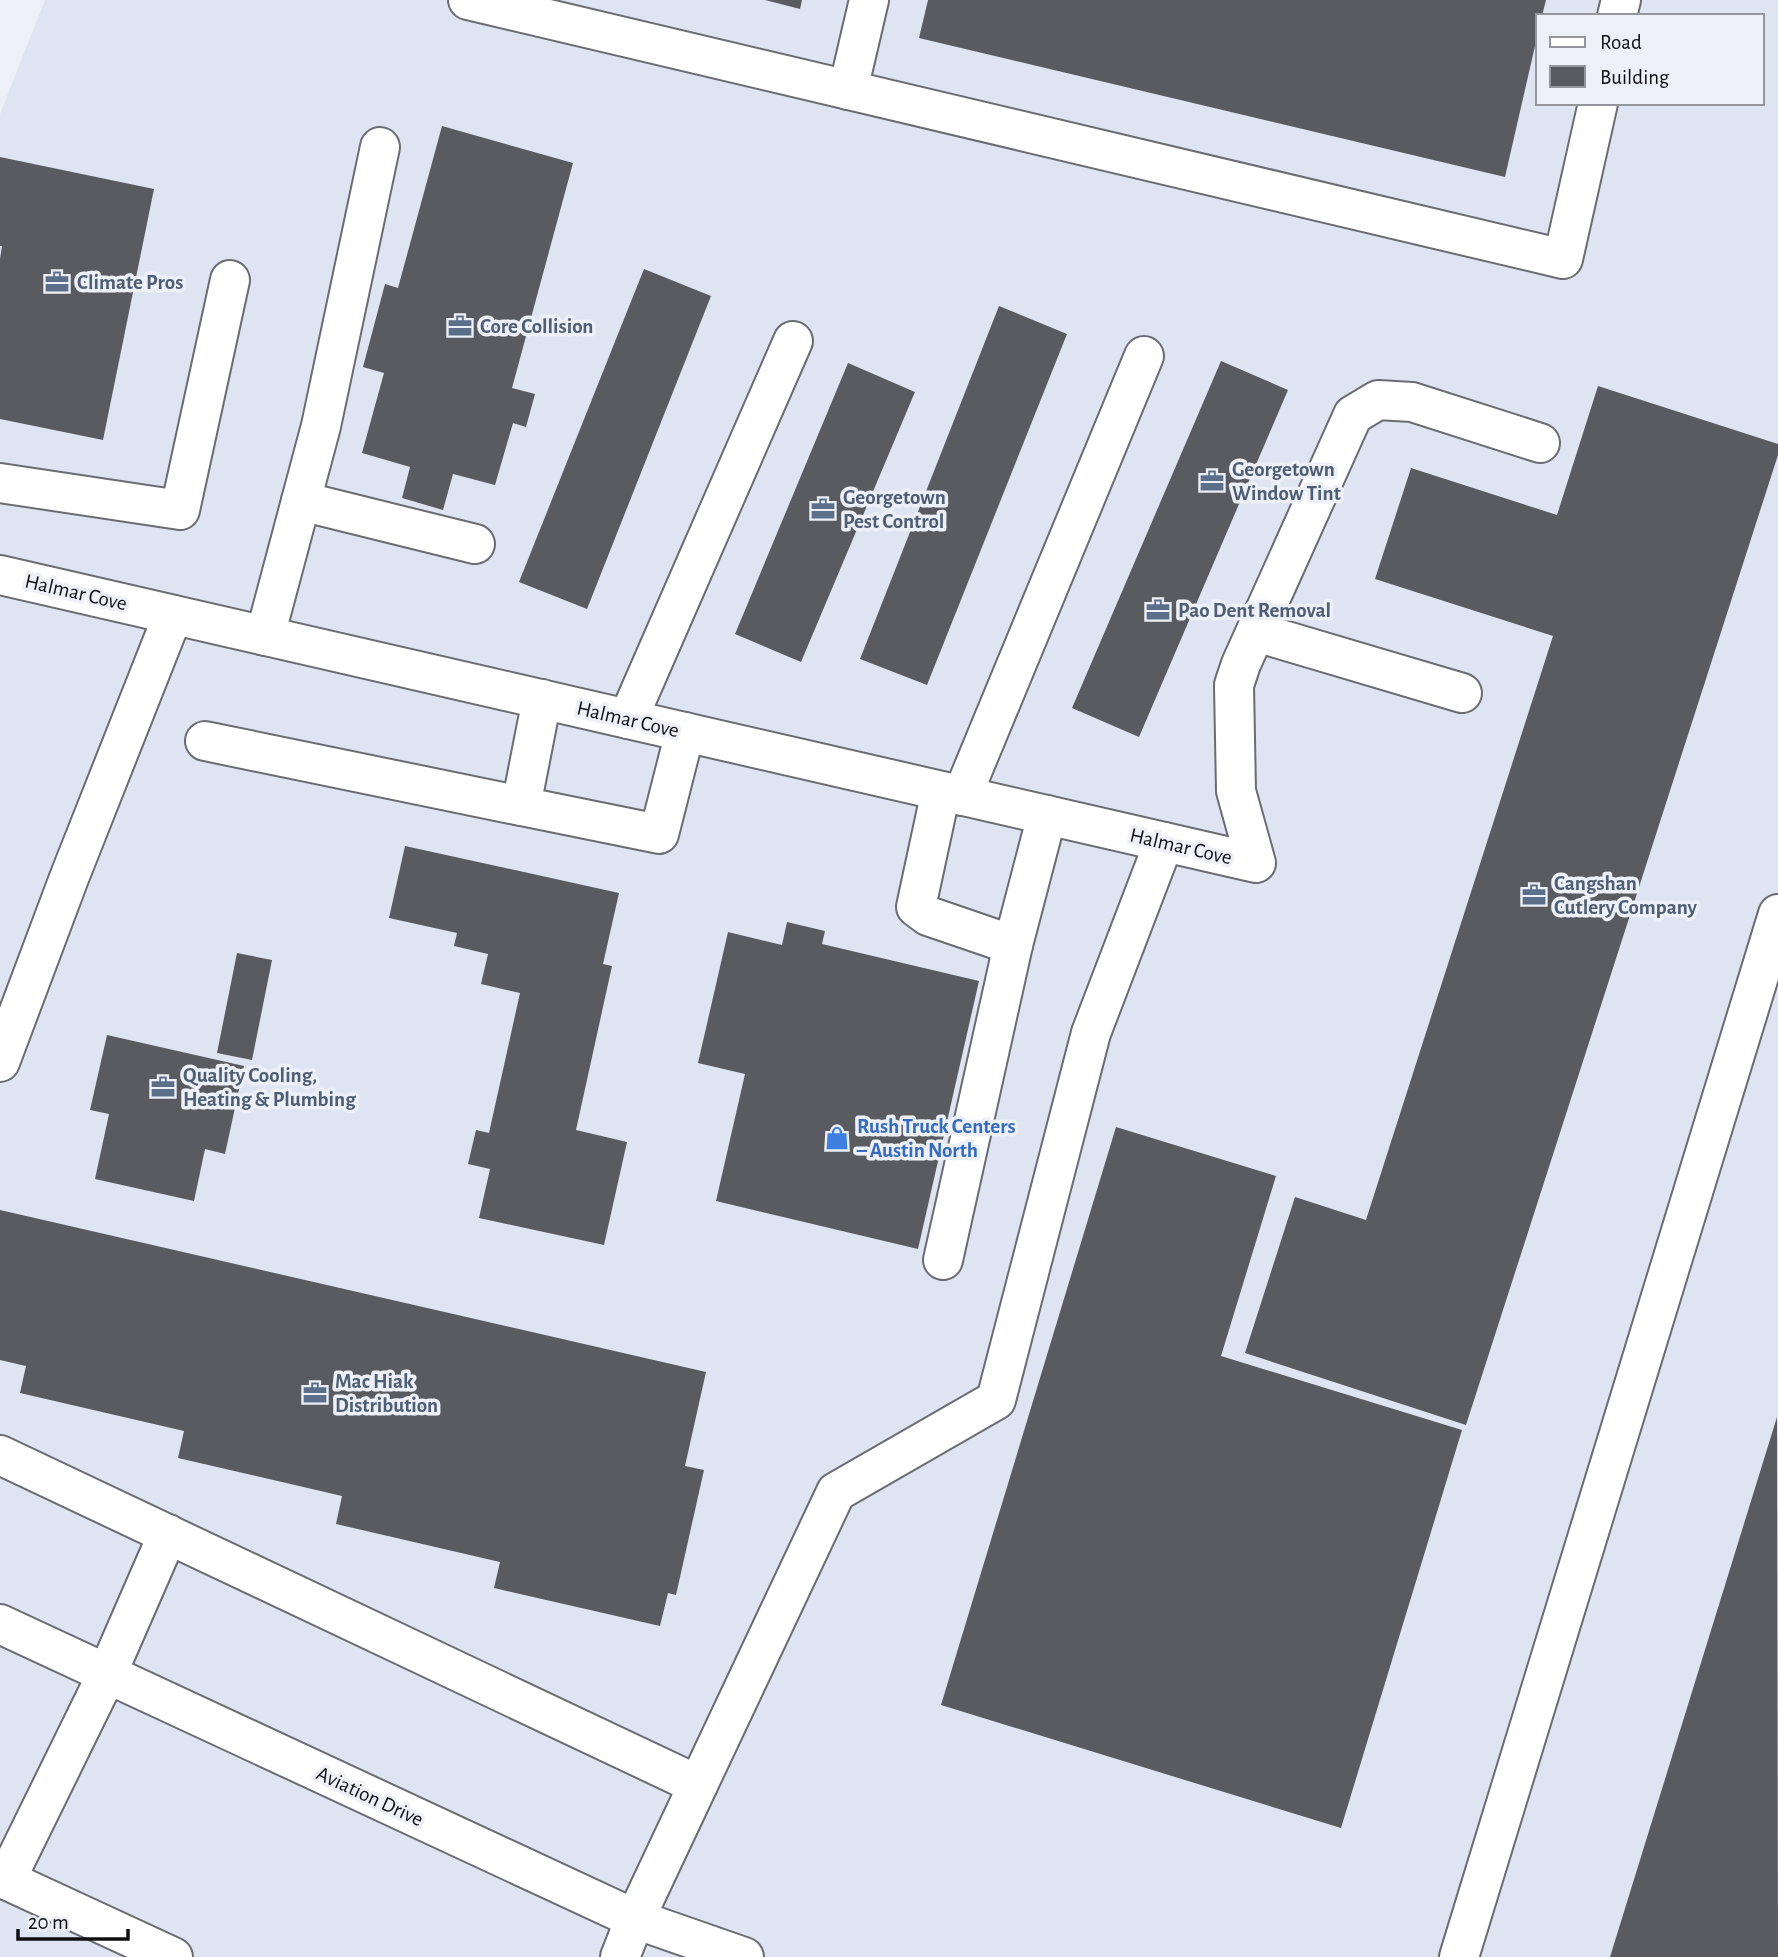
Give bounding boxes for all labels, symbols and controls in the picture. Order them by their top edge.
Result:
legend [1536,14,1764,105]
text: Road [1600,32,1642,53]
text: Building [1600,67,1670,88]
office icon: Climate Pros [43,268,71,296]
place label: Climate Pros [77,272,183,293]
office icon: Core Collision [446,312,474,340]
place label: Core Collision [480,316,593,337]
place label: Georgetown Window Tint [1232,459,1341,504]
office icon: Georgetown Window Tint [1198,467,1226,495]
place label: Georgetown Pest Control [843,487,946,532]
office icon: Georgetown Pest Control [809,495,837,523]
street label: Halmar Cove [23,571,129,614]
office icon: Pao Dent Removal [1144,596,1172,624]
place label: Pao Dent Removal [1178,600,1331,621]
street label: Halmar Cove [575,698,681,741]
street label: Halmar Cove [1128,825,1234,868]
place label: Cangshan Cutlery Company [1554,873,1697,918]
office icon: Cangshan Cutlery Company [1520,881,1548,909]
place label: Quality Cooling, Heating & Plumbing [183,1065,356,1110]
office icon: Quality Cooling, Heating & Plumbing [149,1073,177,1101]
place label: Rush Truck Centers – Austin North [856,1116,1016,1161]
shop icon: Rush Truck Centers – Austin North [823,1124,851,1152]
place label: Mac Hiak Distribution [335,1371,438,1416]
office icon: Mac Hiak Distribution [301,1379,329,1407]
street label: Aviation Drive [313,1763,426,1830]
scale bar [18,1898,128,1942]
text: 20 m [28,1912,69,1933]

